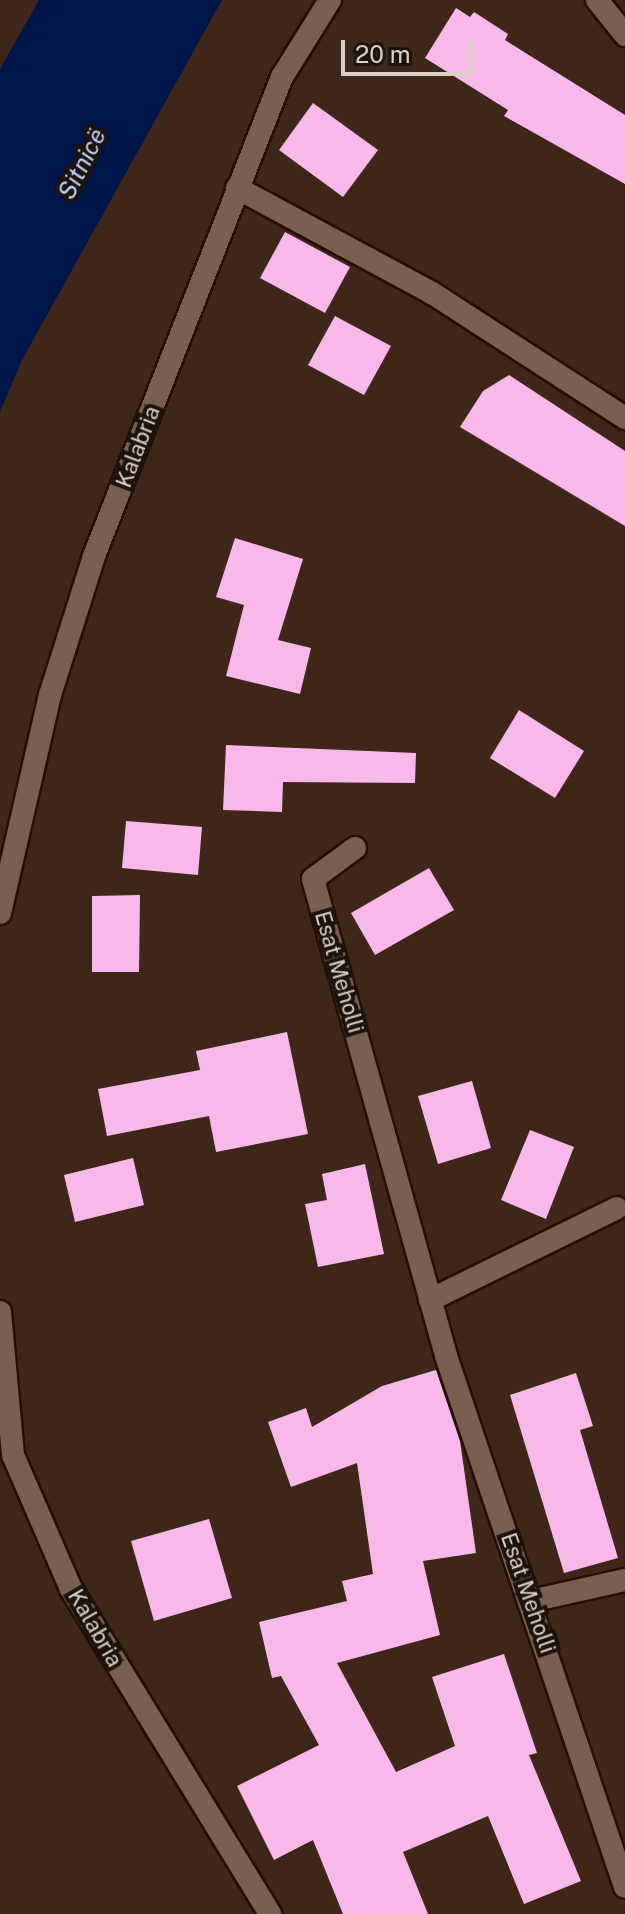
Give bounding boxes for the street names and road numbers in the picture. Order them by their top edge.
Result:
street label: Kalabria [110,403,166,491]
street label: Esat Meholli [309,908,369,1036]
street label: Esat Meholli [495,1529,561,1657]
street label: Kalabria [62,1585,128,1671]

